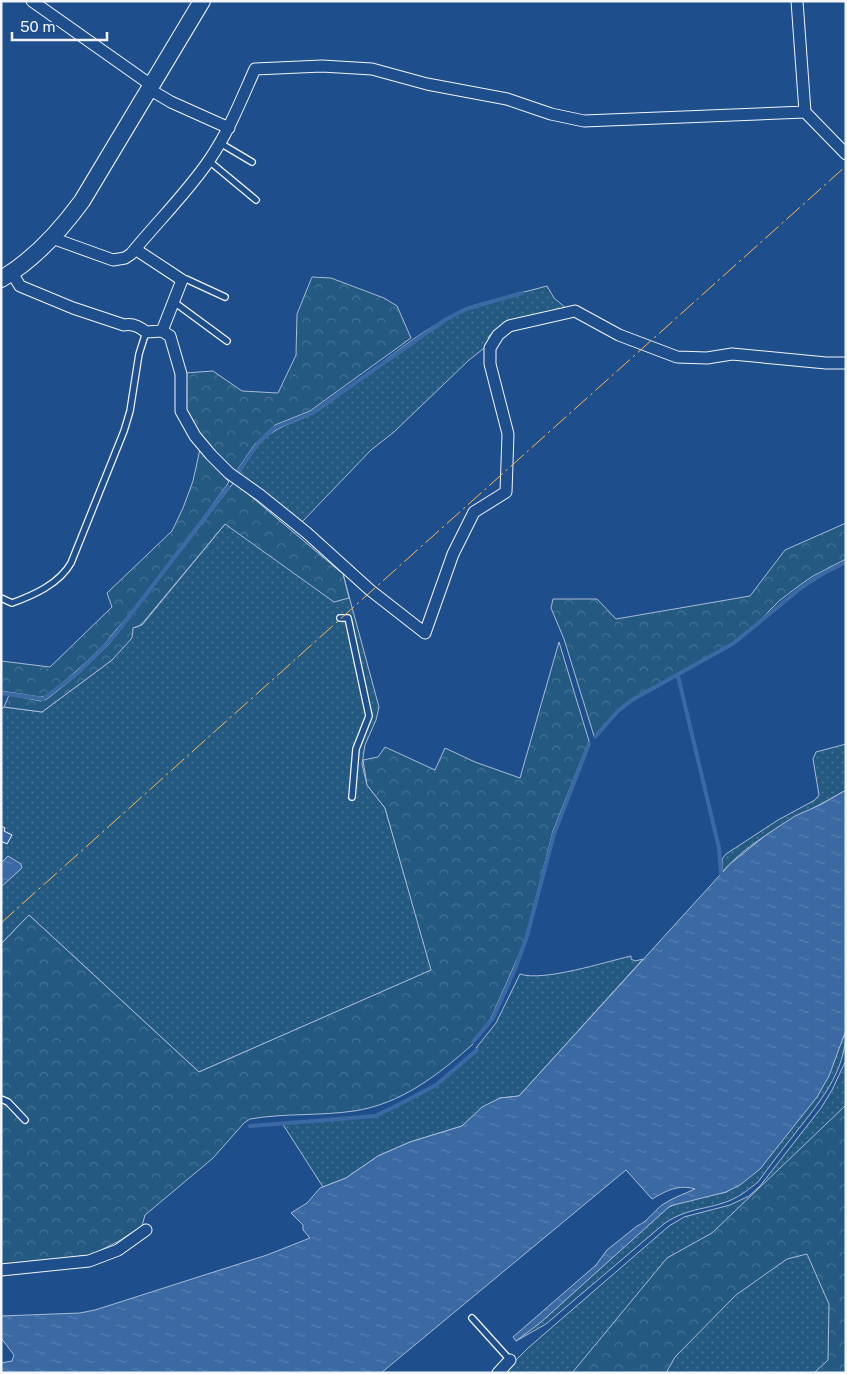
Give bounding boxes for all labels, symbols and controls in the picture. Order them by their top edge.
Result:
scale bar [12,10,108,42]
text: 50 m [20,18,55,35]

